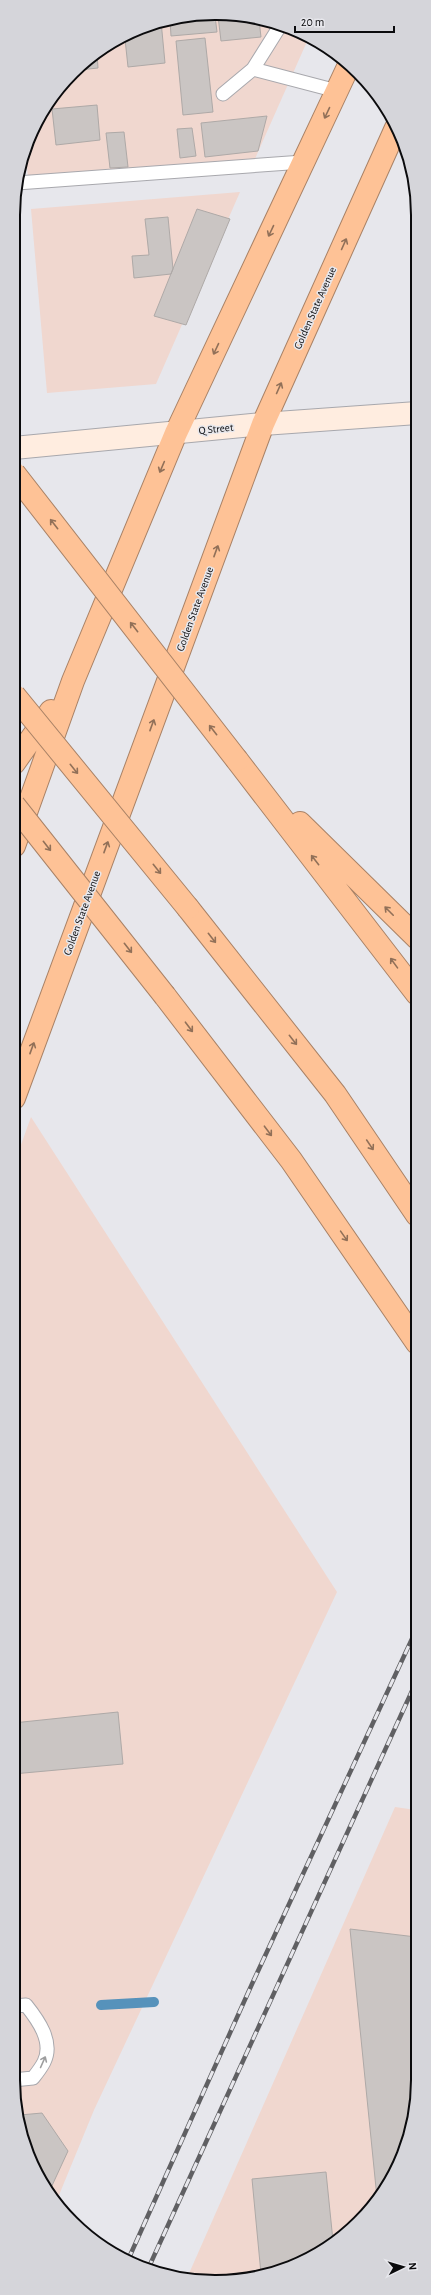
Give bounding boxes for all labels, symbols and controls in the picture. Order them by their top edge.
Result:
scale bar [295,8,394,34]
text: 20 m [301,16,324,28]
one-way arrow [323,107,330,119]
one-way arrow [267,225,274,237]
one-way arrow [340,239,348,251]
street label: Golden State Avenue [292,265,338,351]
one-way arrow [212,342,219,354]
one-way arrow [276,383,283,395]
street label: Q Street [198,422,234,436]
one-way arrow [158,460,166,472]
one-way arrow [50,518,58,529]
one-way arrow [213,544,220,557]
street label: Golden State Avenue [175,565,215,653]
one-way arrow [129,621,138,632]
one-way arrow [148,720,156,732]
one-way arrow [209,724,217,735]
one-way arrow [70,763,79,774]
one-way arrow [43,841,51,852]
one-way arrow [103,842,111,854]
one-way arrow [310,854,319,865]
one-way arrow [152,864,161,875]
street label: Golden State Avenue [62,869,102,957]
one-way arrow [384,906,394,916]
one-way arrow [208,933,217,944]
one-way arrow [123,943,132,954]
one-way arrow [390,958,398,969]
one-way arrow [185,1022,193,1033]
one-way arrow [288,1035,297,1046]
one-way arrow [29,1042,37,1054]
one-way arrow [264,1125,272,1136]
one-way arrow [366,1139,374,1150]
one-way arrow [340,1231,348,1242]
one-way arrow [39,2056,47,2068]
north arrow [383,2247,423,2287]
text: N [407,2262,418,2270]

